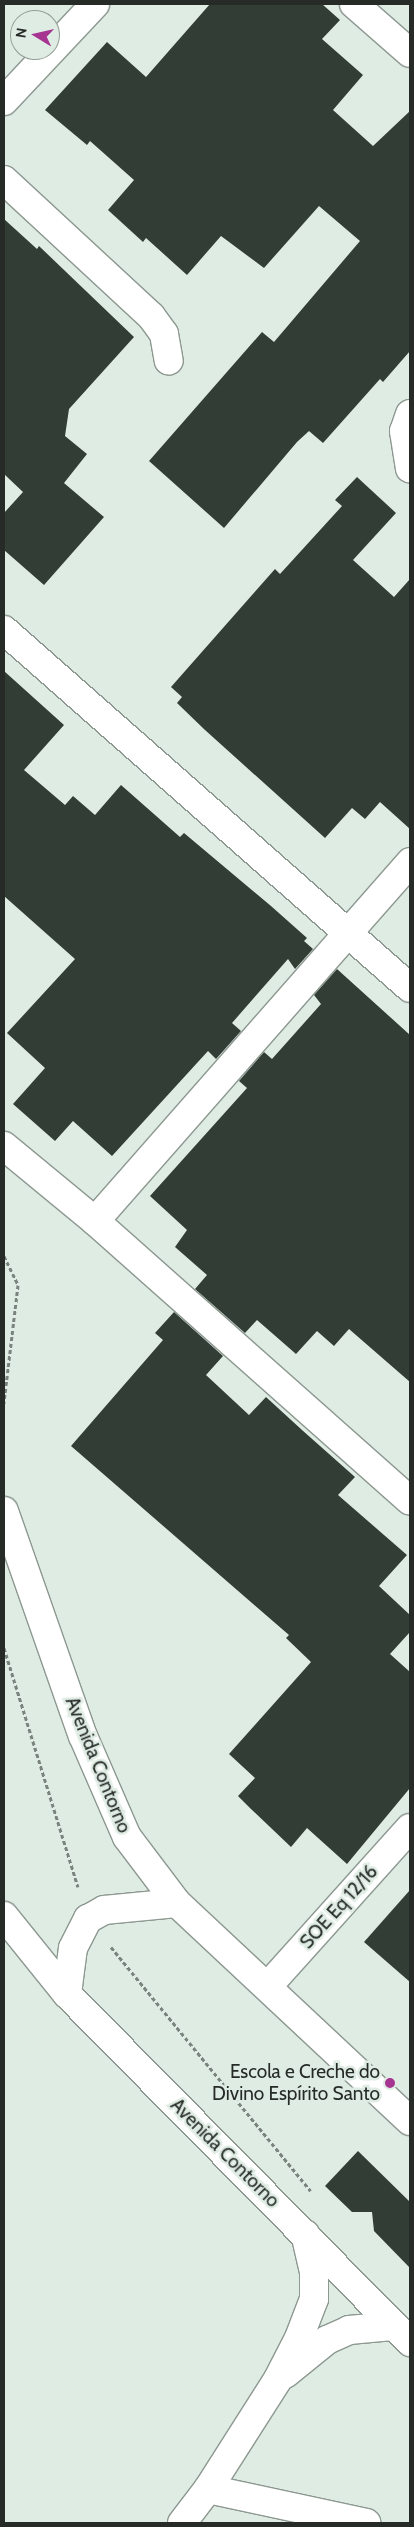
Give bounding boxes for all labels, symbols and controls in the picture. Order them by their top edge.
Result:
north arrow [10,10,60,60]
text: N [12,27,31,39]
street label: Avenida Contorno [60,1694,136,1836]
street label: SOE Eq 12/16 [295,1860,383,1954]
place label: Escola e Creche do Divino Espírito Santo [212,2061,380,2105]
marker: Escola e Creche do Divino Espírito Santo [384,2077,396,2089]
street label: Avenida Contorno [166,2094,284,2212]

